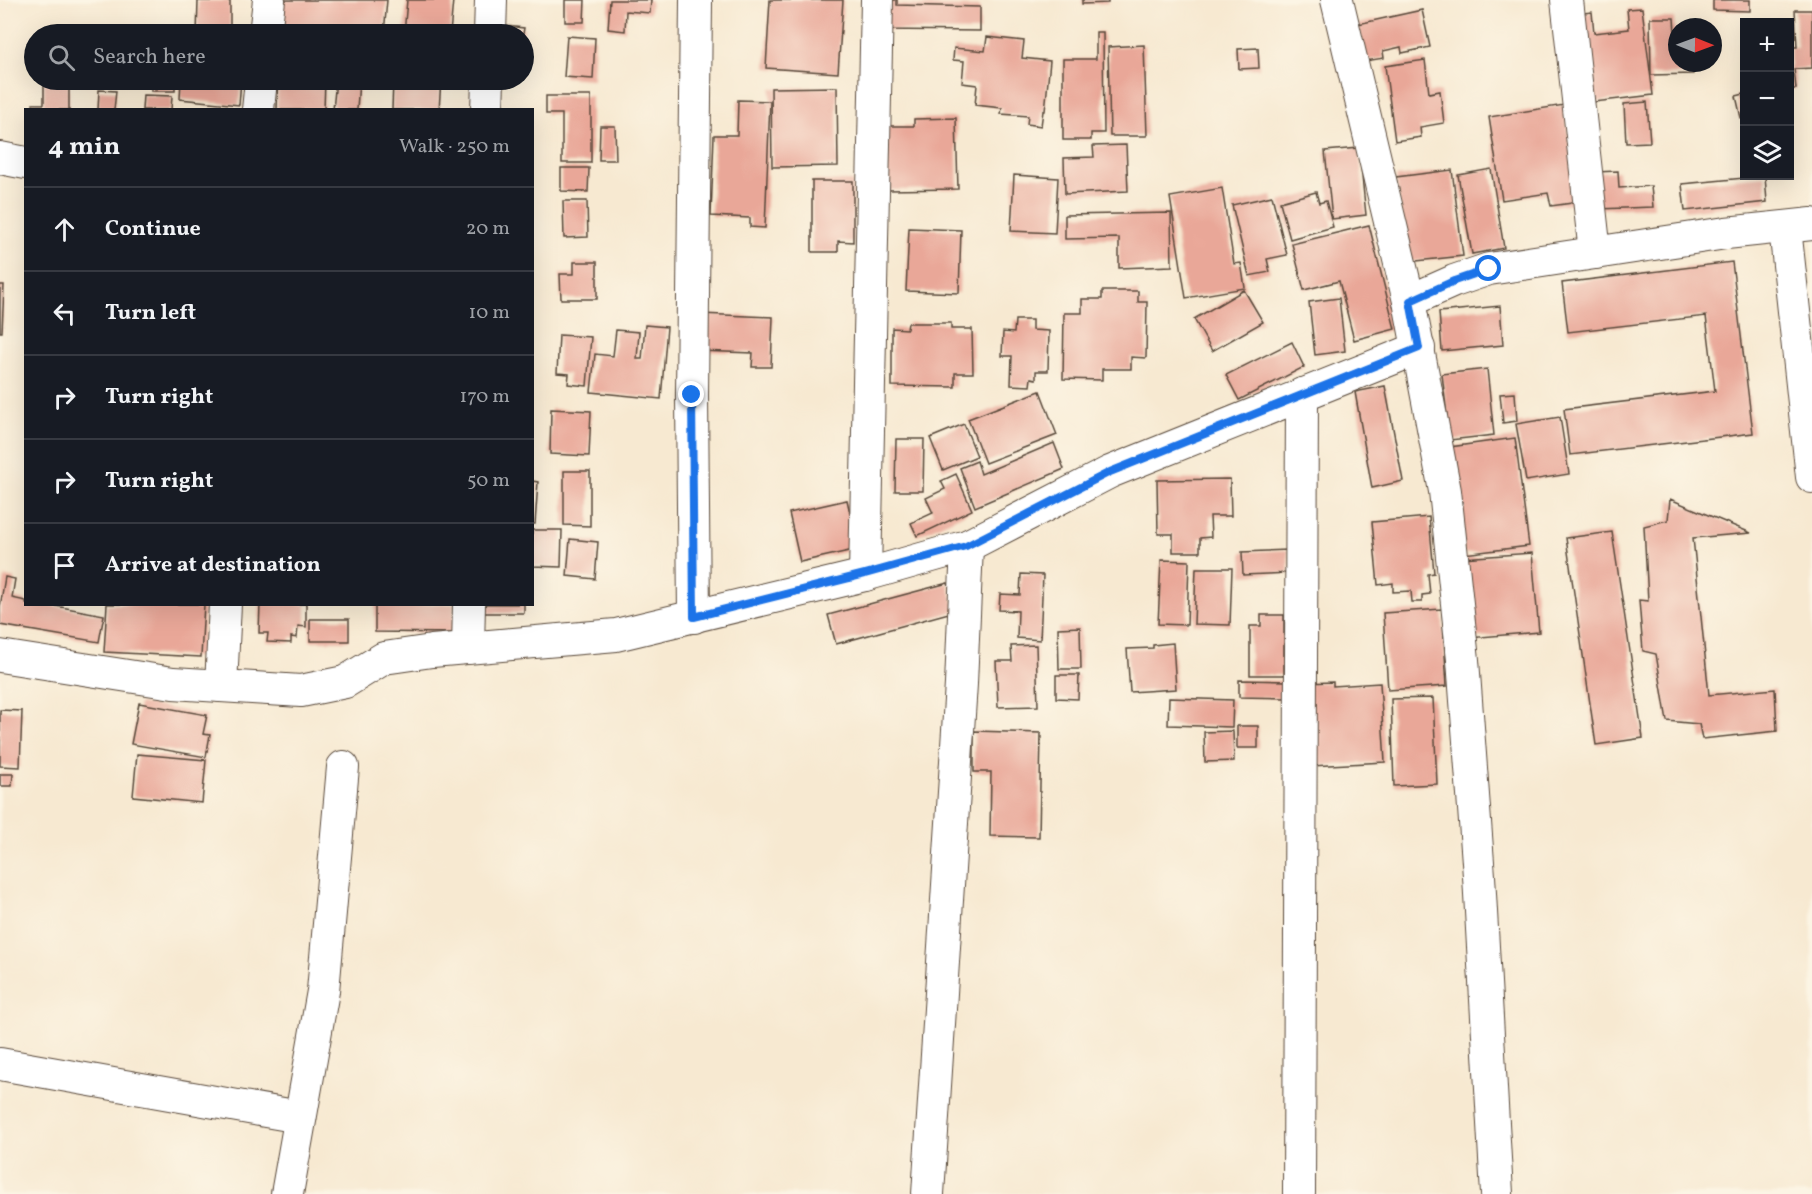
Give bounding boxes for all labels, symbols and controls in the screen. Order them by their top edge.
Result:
north arrow [1668,18,1722,72]
map controls [1740,18,1794,180]
button: + [1740,18,1794,72]
search box [24,24,534,90]
icon: search [45,41,78,74]
text: Search here [93,42,206,73]
button: − [1740,72,1794,126]
button: layers [1740,126,1794,180]
text: 4 min [48,129,120,165]
text: Walk · 250 m [399,133,510,161]
icon: ahead [48,213,81,246]
text: Continue [105,214,201,245]
text: 20 m [466,215,510,243]
route start [1475,255,1501,281]
icon: left [48,297,81,330]
text: Turn left [105,298,196,329]
text: 10 m [469,299,510,327]
icon: right [48,381,81,414]
route end [678,381,704,407]
text: Turn right [105,382,213,413]
text: 170 m [460,383,510,411]
icon: right [48,465,81,498]
text: Turn right [105,466,213,497]
text: 50 m [467,467,510,495]
icon: arrive [48,549,81,582]
text: Arrive at destination [105,550,321,581]

